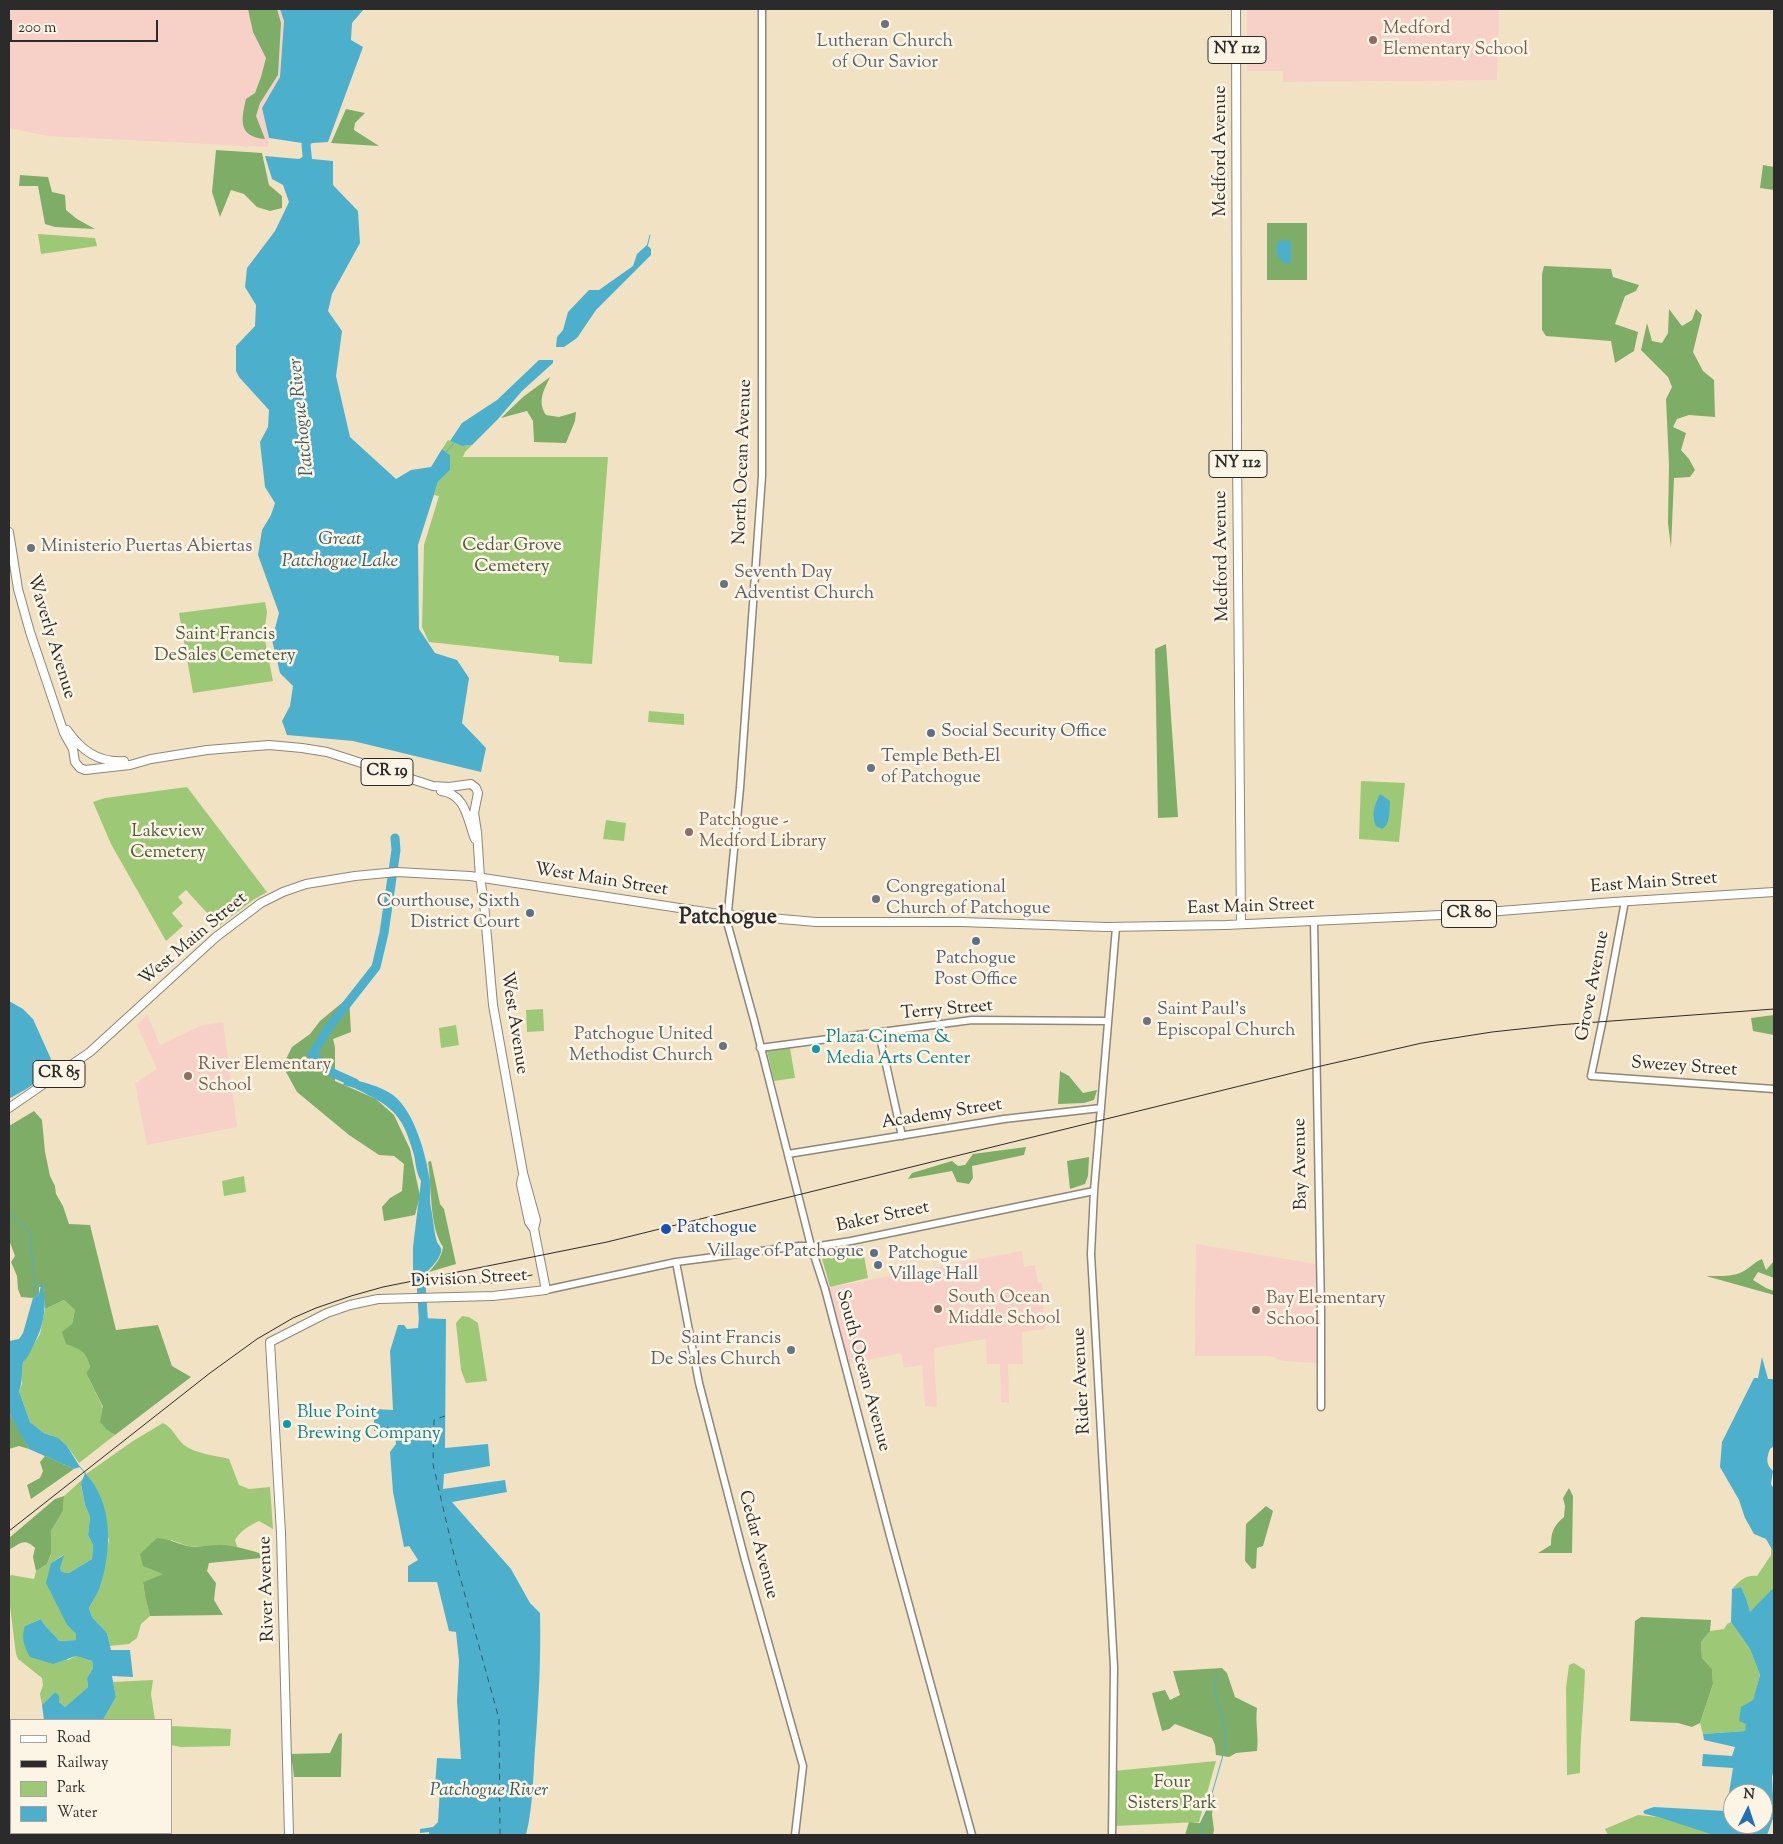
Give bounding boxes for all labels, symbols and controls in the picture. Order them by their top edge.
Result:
scale bar [12,10,160,42]
text: 200 m [18,18,57,39]
marker: Lutheran Church of Our Savior [879,18,891,30]
place label: Medford Elementary School [1383,19,1528,62]
place label: Lutheran Church of Our Savior [817,32,953,74]
marker: Medford Elementary School [1367,34,1379,46]
road number: NY 112 [1208,36,1266,64]
street label: Medford Avenue [1211,85,1233,217]
water label: Patchogue River [285,357,321,477]
street label: North Ocean Avenue [730,379,758,545]
road number: NY 112 [1209,450,1267,478]
street label: Medford Avenue [1211,490,1235,622]
water label: Great Patchogue Lake [282,530,398,574]
park label: Cedar Grove Cemetery [462,536,562,578]
place label: Ministerio Puertas Abiertas [41,537,252,559]
marker: Ministerio Puertas Abiertas [25,542,37,554]
place label: Seventh Day Adventist Church [734,563,874,606]
street label: Waverly Avenue [21,572,79,702]
marker: Seventh Day Adventist Church [718,578,730,590]
park label: Saint Francis DeSales Cemetery [154,625,296,668]
place label: Social Security Office [941,722,1107,744]
marker: Social Security Office [925,727,937,739]
place label: Temple Beth-El of Patchogue [881,747,1000,790]
road number: CR 19 [361,759,413,786]
marker: Temple Beth-El of Patchogue [865,762,877,774]
place label: Patchogue - Medford Library [699,811,826,854]
park label: Lakeview Cemetery [130,822,206,864]
marker: Patchogue - Medford Library [683,826,695,838]
street label: West Main Street [533,860,669,902]
street label: East Main Street [1590,869,1718,899]
place label: Congregational Church of Patchogue [886,878,1050,921]
street label: West Main Street [136,888,252,992]
place label: Courthouse, Sixth District Court [377,892,520,934]
marker: Congregational Church of Patchogue [870,893,882,905]
street label: East Main Street [1187,895,1315,921]
road number: CR 80 [1442,901,1496,928]
district label: Patchogue [679,906,777,932]
marker: Courthouse, Sixth District Court [524,907,536,919]
street label: Grove Avenue [1573,929,1615,1043]
marker: Patchogue Post Office [970,935,982,947]
place label: Patchogue Post Office [935,949,1017,992]
street label: West Avenue [494,970,532,1076]
street label: Terry Street [900,996,994,1026]
place label: Saint Paul's Episcopal Church [1157,1000,1296,1042]
marker: Saint Paul's Episcopal Church [1141,1015,1153,1027]
place label: Patchogue United Methodist Church [569,1025,713,1068]
place label: Plaza Cinema & Media Arts Center [826,1028,970,1070]
marker: Patchogue United Methodist Church [717,1040,729,1052]
marker: Plaza Cinema & Media Arts Center [810,1043,822,1055]
street label: Swezey Street [1630,1054,1738,1082]
place label: River Elementary School [198,1055,331,1098]
road number: CR 85 [33,1060,85,1088]
marker: River Elementary School [182,1070,194,1082]
street label: Academy Street [880,1095,1004,1135]
street label: Bay Avenue [1290,1118,1314,1210]
street label: Baker Street [835,1198,931,1238]
place label: Patchogue [677,1218,757,1240]
marker: Patchogue [659,1222,673,1236]
place label: Village of Patchogue [707,1242,864,1264]
place label: Patchogue Village Hall [888,1244,978,1286]
marker: Village of Patchogue [868,1247,880,1259]
marker: Patchogue Village Hall [872,1259,884,1271]
street label: Division Street [410,1266,528,1294]
street label: South Ocean Avenue [830,1288,894,1454]
place label: South Ocean Middle School [948,1288,1061,1330]
place label: Bay Elementary School [1266,1289,1386,1332]
marker: South Ocean Middle School [932,1303,944,1315]
marker: Bay Elementary School [1250,1304,1262,1316]
street label: Rider Avenue [1069,1327,1097,1435]
place label: Saint Francis De Sales Church [651,1329,781,1372]
marker: Saint Francis De Sales Church [785,1344,797,1356]
place label: Blue Point Brewing Company [297,1403,441,1446]
marker: Blue Point Brewing Company [281,1418,293,1430]
street label: Cedar Avenue [732,1488,782,1602]
street label: River Avenue [255,1536,281,1642]
legend [10,1719,172,1834]
text: Road [57,1728,91,1749]
text: Railway [57,1753,108,1774]
park label: Four Sisters Park [1127,1773,1217,1816]
text: Park [57,1778,86,1799]
water label: Patchogue River [430,1781,548,1803]
north arrow [1723,1784,1773,1834]
text: N [1743,1785,1755,1805]
text: Water [57,1803,97,1824]

